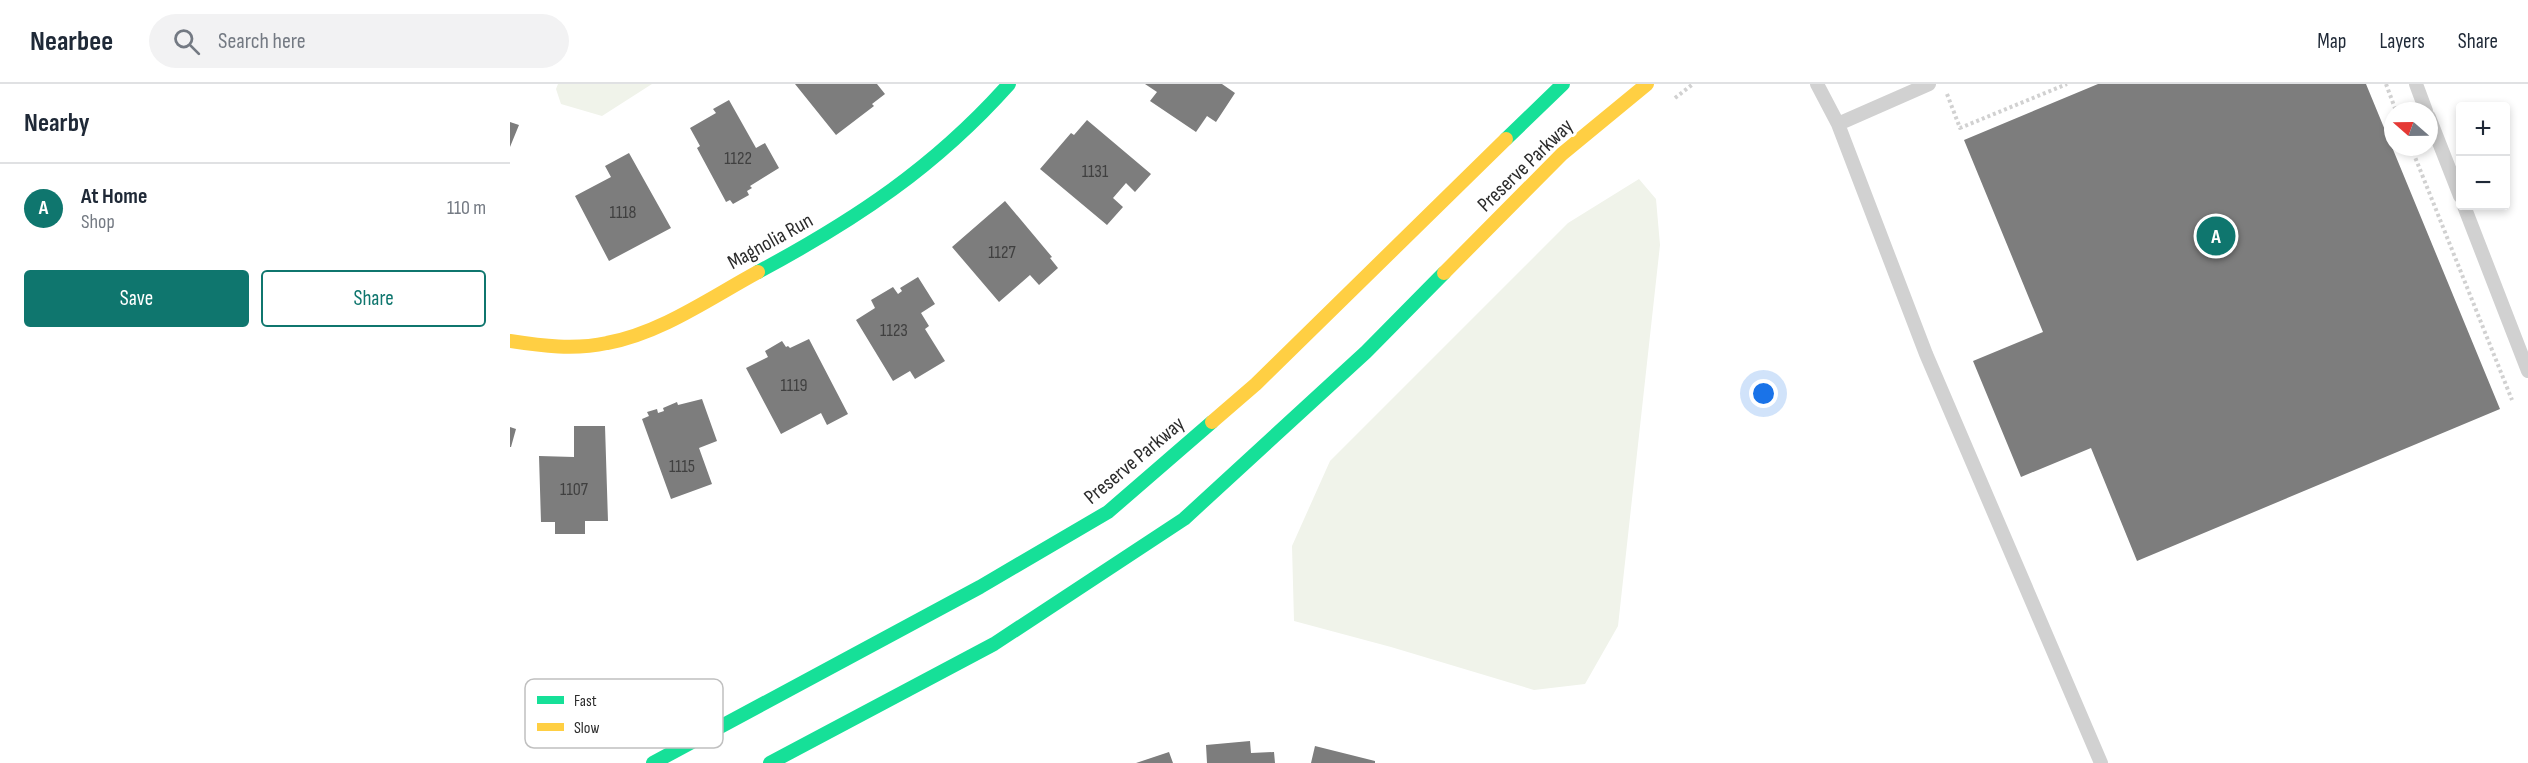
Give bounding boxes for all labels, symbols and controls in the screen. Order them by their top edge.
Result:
search box [149,14,569,68]
text: Nearbee [30,25,113,58]
icon: search [170,25,203,58]
text: Search here [218,28,306,55]
text: Map [2317,29,2346,54]
text: Layers [2379,29,2425,54]
text: Share [2458,29,2498,54]
north arrow [2384,102,2438,156]
map controls [2456,102,2510,210]
button: + [2456,102,2510,156]
text: Nearby [24,108,90,139]
street label: Preserve Parkway [1472,114,1578,217]
house number: 1122 [724,148,752,169]
button: − [2456,156,2510,210]
house number: 1131 [1082,161,1109,182]
text: At Home [81,183,147,210]
text: A [39,196,48,220]
text: 110 m [447,196,486,220]
house number: 1118 [610,202,637,223]
street label: Magnolia Run [723,208,817,275]
text: Shop [81,210,115,234]
pin: A [2196,214,2236,258]
house number: 1127 [988,242,1017,263]
button: Save [24,270,249,327]
button: Share [261,270,486,327]
house number: 1123 [880,320,908,341]
house number: 1119 [781,375,807,396]
your location [1749,379,1778,408]
street label: Preserve Parkway [1079,411,1190,510]
house number: 1115 [669,456,695,477]
house number: 1107 [560,479,589,500]
legend [525,679,723,748]
text: Fast [574,692,597,711]
text: Slow [574,719,599,738]

